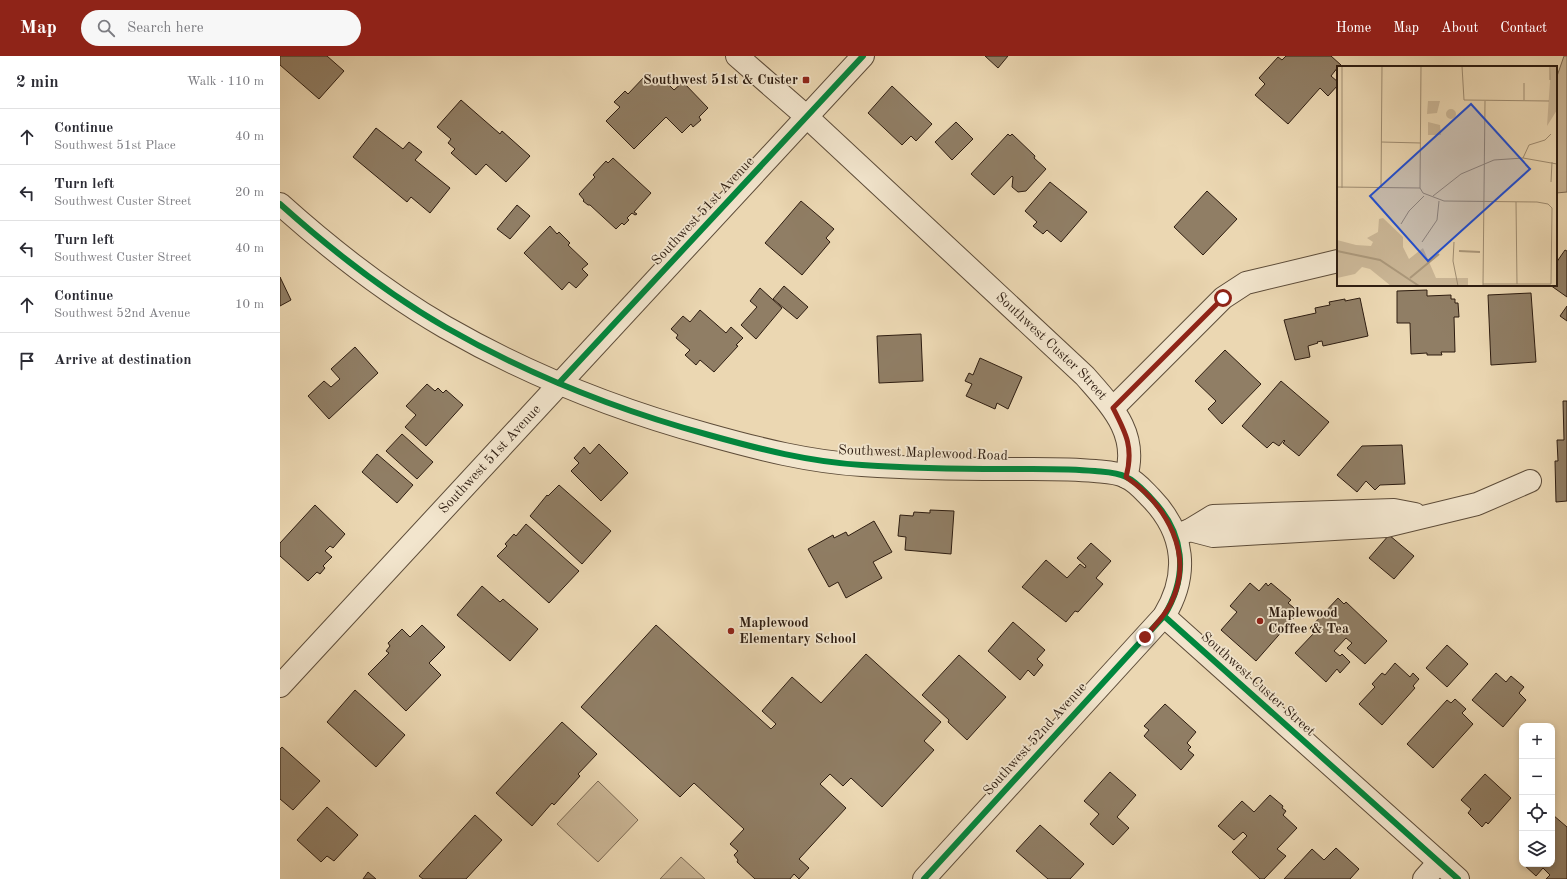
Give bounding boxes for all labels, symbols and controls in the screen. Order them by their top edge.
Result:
search box [81,10,361,46]
icon: search [95,17,117,39]
text: Map [20,19,57,38]
text: Search here [127,21,204,36]
text: Home [1336,21,1371,35]
text: Map [1393,21,1419,35]
text: About [1441,21,1478,35]
text: Contact [1500,21,1547,35]
inset map [1337,66,1557,286]
place label: Southwest 51st & Custer [643,73,798,87]
text: 2 min [16,74,59,91]
text: Walk · 110 m [187,75,264,88]
marker: Southwest 51st & Custer [801,75,811,85]
text: Continue [54,121,113,136]
icon: ahead [16,126,38,148]
text: 40 m [235,130,264,143]
text: Southwest 51st Place [54,139,176,152]
street label: Southwest 51st Avenue [649,154,757,268]
text: Turn left [54,177,114,192]
icon: left [16,182,38,204]
text: 20 m [235,186,264,199]
text: Southwest Custer Street [54,195,192,208]
text: Turn left [54,233,114,248]
icon: left [16,238,38,260]
text: 40 m [235,242,264,255]
text: Southwest Custer Street [54,251,192,264]
text: Continue [54,289,113,304]
route start [1214,289,1232,307]
street label: Southwest Custer Street [993,290,1110,403]
icon: ahead [16,294,38,316]
text: 10 m [235,298,264,311]
text: Southwest 52nd Avenue [54,307,190,320]
icon: arrive [16,350,38,372]
text: Arrive at destination [54,353,192,368]
street label: Southwest 51st Avenue [436,402,544,516]
street label: Southwest Maplewood Road [838,443,1008,463]
place label: Maplewood Coffee & Tea [1268,606,1349,636]
place label: Maplewood Elementary School [739,616,856,646]
marker: Maplewood Coffee & Tea [1255,616,1265,626]
marker: Maplewood Elementary School [726,626,736,636]
route end [1136,628,1154,646]
street label: Southwest Custer Street [1198,629,1318,739]
street label: Southwest 52nd Avenue [981,680,1089,798]
map controls [1519,723,1555,867]
button: + [1519,723,1555,759]
button: − [1519,759,1555,795]
button: locate [1519,795,1555,831]
button: layers [1519,831,1555,867]

